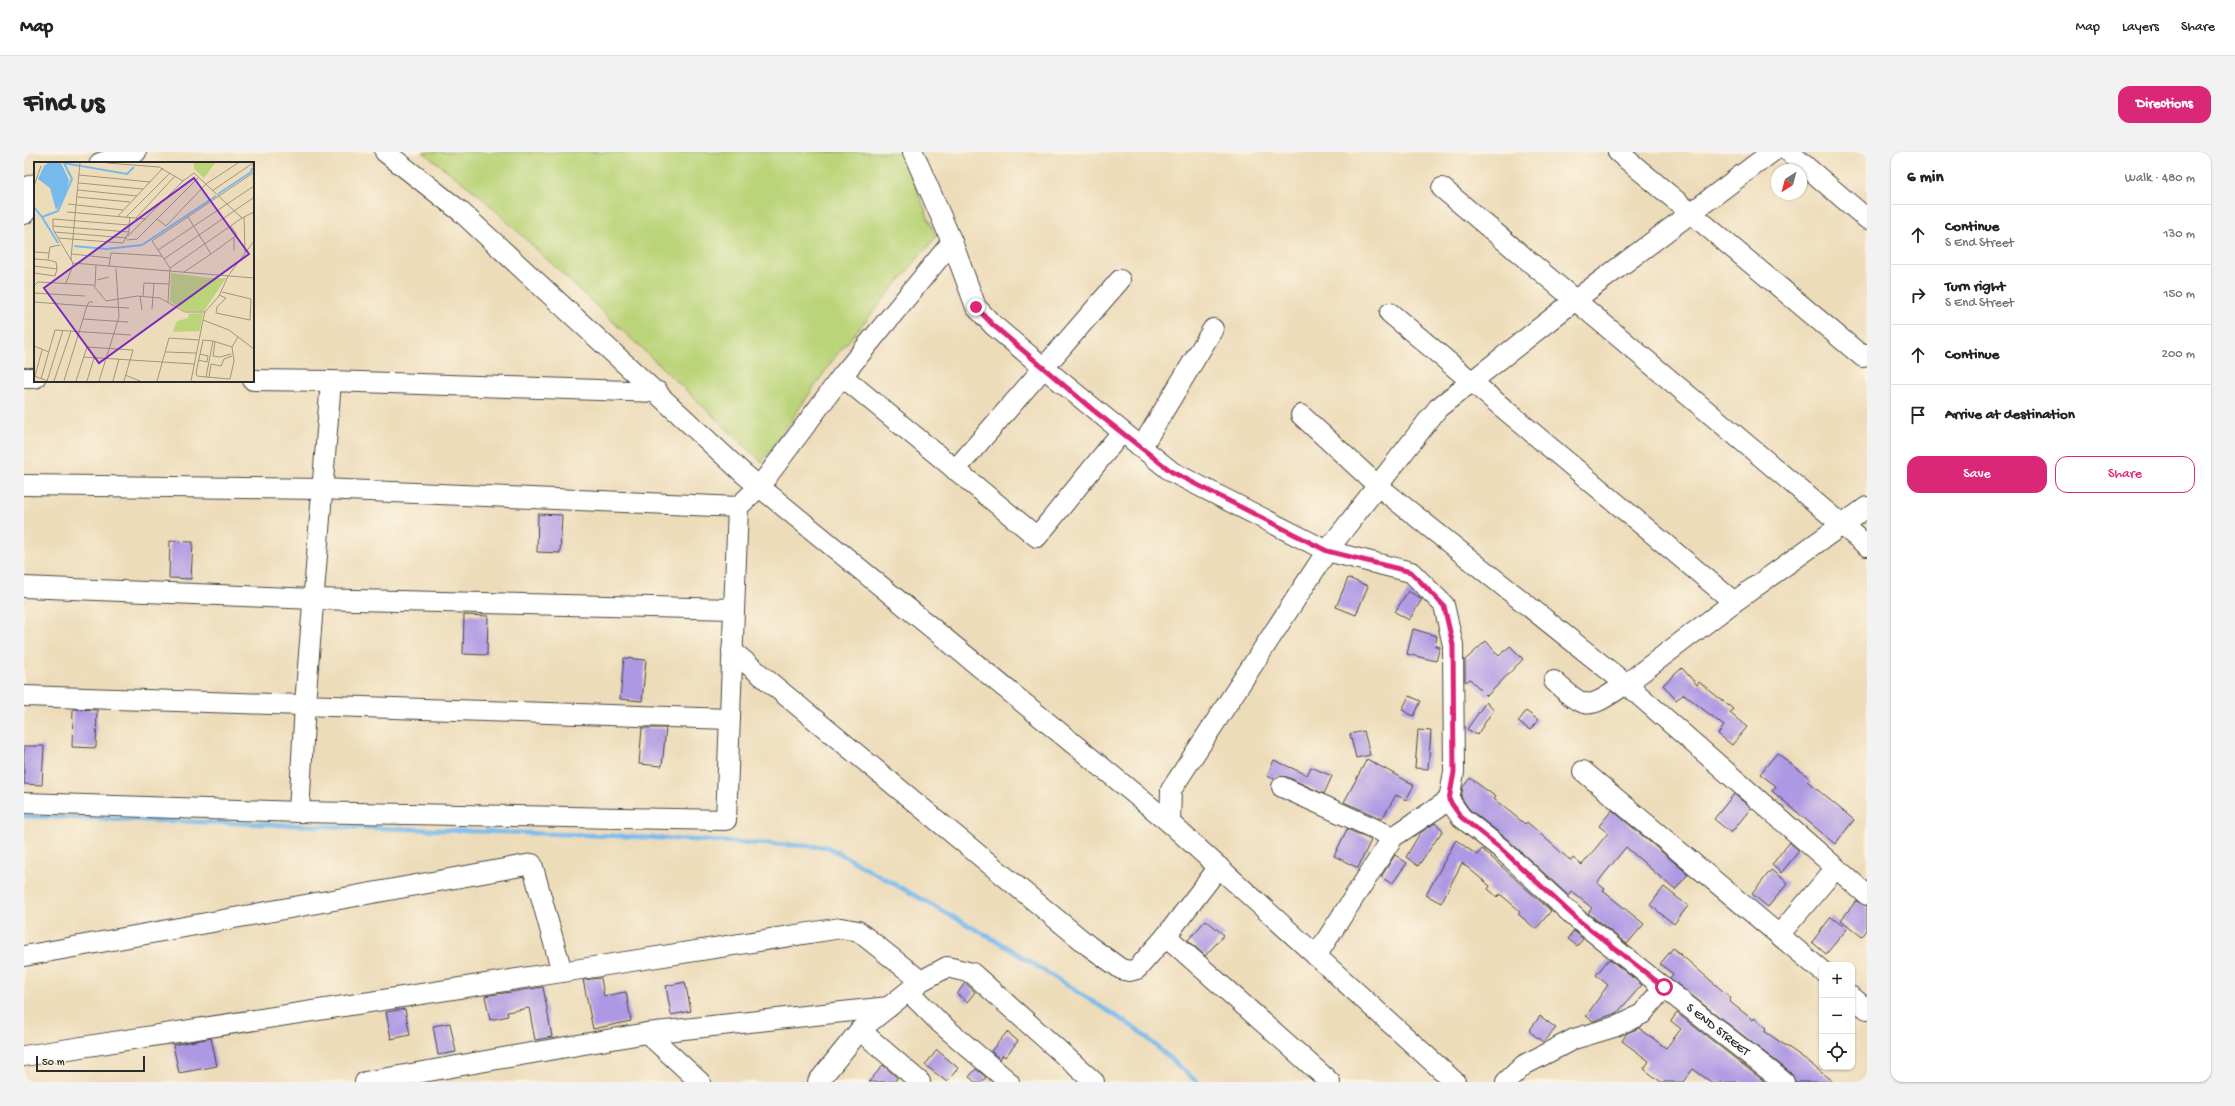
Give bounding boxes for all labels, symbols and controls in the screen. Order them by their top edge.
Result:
text: Map [20,16,53,39]
text: Map [2076,19,2100,36]
text: Layers [2122,19,2159,36]
text: Share [2181,19,2215,36]
button: Directions [2118,86,2211,123]
text: Find us [24,88,104,121]
inset map [34,162,254,382]
north arrow [1771,164,1807,200]
text: 6 min [1907,168,1943,188]
text: Walk · 480 m [2125,171,2195,186]
text: Continue [1945,218,1999,236]
icon: ahead [1907,224,1929,246]
text: 130 m [2163,227,2195,242]
text: S End Street [1945,236,2014,251]
text: Turn right [1945,278,2005,296]
icon: right [1907,284,1929,306]
text: 150 m [2163,287,2195,302]
text: S End Street [1945,296,2014,311]
route end [967,298,985,316]
icon: ahead [1907,344,1929,366]
text: Continue [1945,346,1999,364]
text: 200 m [2162,347,2195,362]
icon: arrive [1907,404,1929,426]
text: Arrive at destination [1945,406,2075,424]
button: Save [1907,456,2047,493]
button: Share [2055,456,2195,493]
map controls [1819,962,1855,1070]
button: + [1819,962,1855,998]
route start [1655,978,1673,996]
button: − [1819,998,1855,1034]
street label: S END STREET [1683,1000,1753,1060]
button: locate [1819,1034,1855,1070]
scale bar [36,1054,145,1073]
text: 50 m [42,1057,64,1069]

